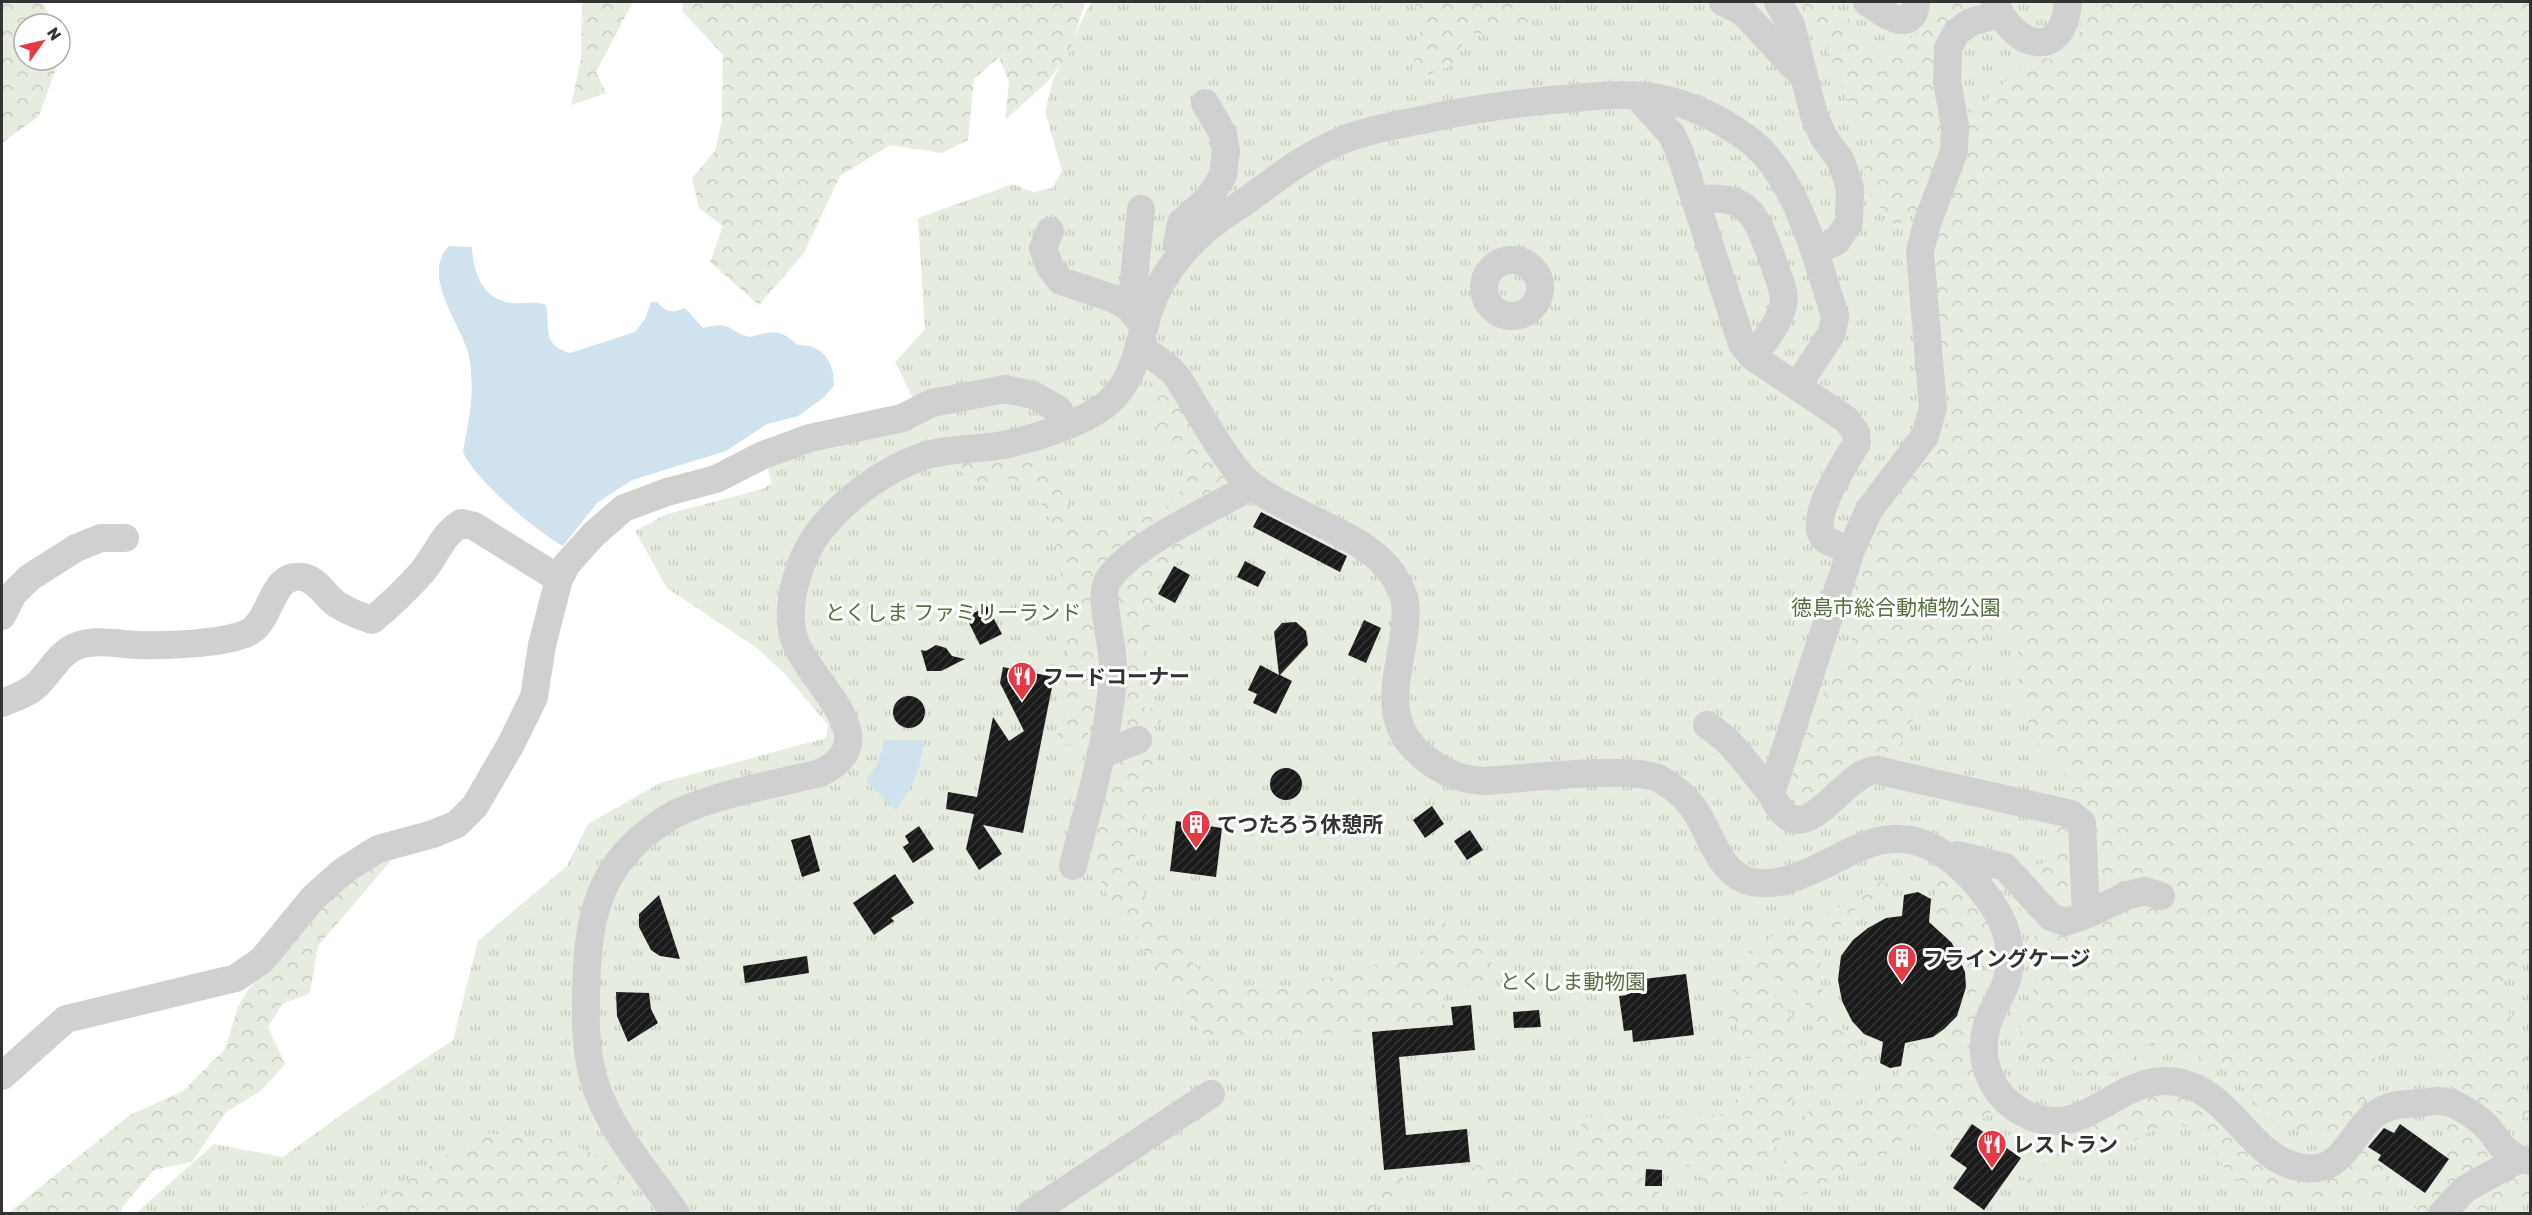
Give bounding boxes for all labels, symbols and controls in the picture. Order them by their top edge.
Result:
north arrow [12,12,72,72]
text: N [43,24,65,44]
park label: 徳島市総合動植物公園 [1791,595,2001,620]
park label: とくしま ファミリーランド [825,600,1081,625]
restaurant icon: フードコーナー [1006,660,1038,702]
place label: フードコーナー [1043,664,1190,689]
building icon: てつたろう休憩所 [1180,808,1212,850]
place label: てつたろう休憩所 [1217,812,1383,837]
building icon: フライングケージ [1886,942,1918,984]
place label: フライングケージ [1923,946,2091,971]
park label: とくしま動物園 [1500,969,1646,994]
restaurant icon: レストラン [1976,1128,2008,1170]
place label: レストラン [2013,1132,2118,1157]

